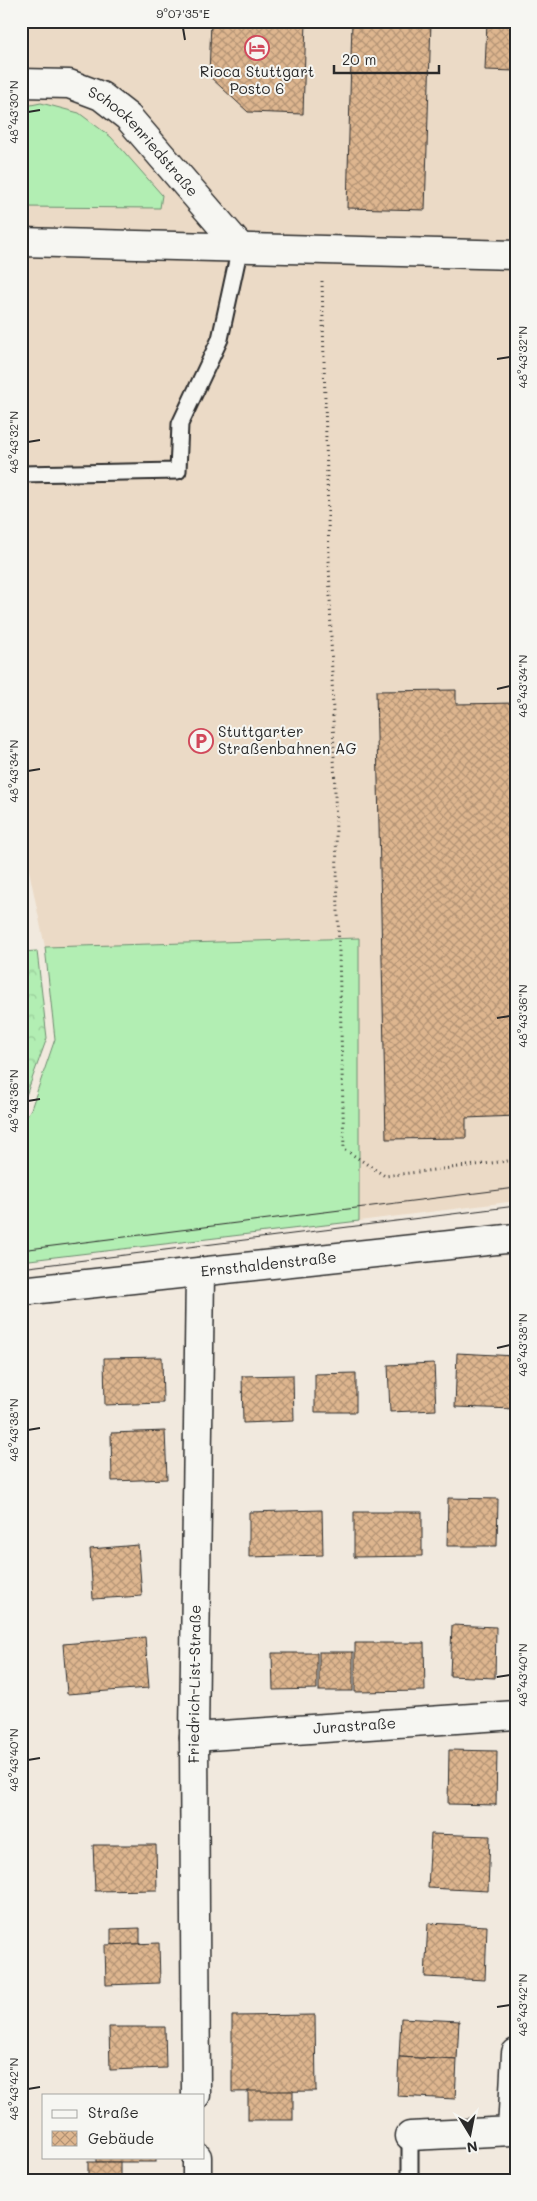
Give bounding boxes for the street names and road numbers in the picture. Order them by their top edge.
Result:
street label: Schockenriedstraße [86,81,203,200]
street label: Ernsthaldenstraße [199,1246,337,1281]
street label: Friedrich-List-Straße [183,1605,205,1763]
street label: Jurastraße [312,1712,397,1738]

